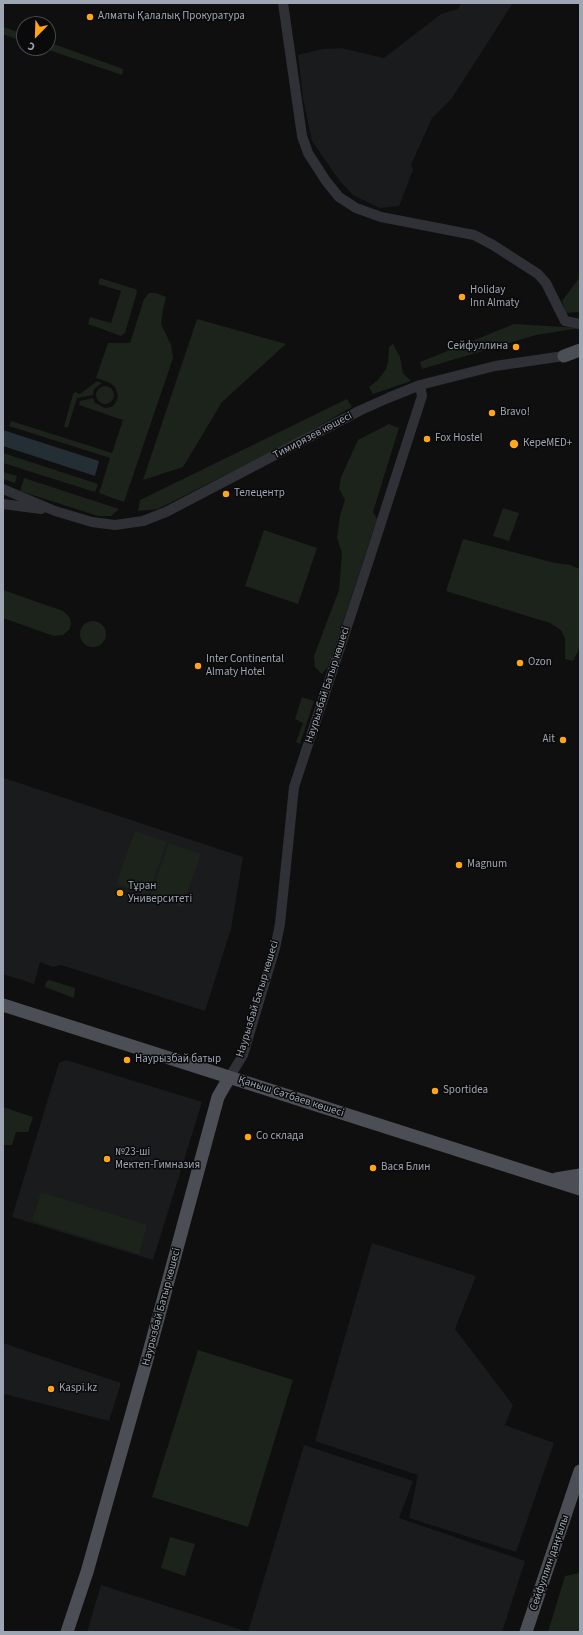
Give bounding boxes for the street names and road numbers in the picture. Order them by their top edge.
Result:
street label: Тимирязев көшесі [271,410,355,462]
street label: Наурызбай Батыр көшесі [303,625,353,745]
street label: Наурызбай Батыр көшесі [234,939,282,1059]
street label: Қаныш Сәтбаев көшесі [236,1074,346,1120]
street label: Наурызбай Батыр көшесі [140,1247,184,1367]
street label: Сейфуллин даңғылы [527,1513,573,1613]

